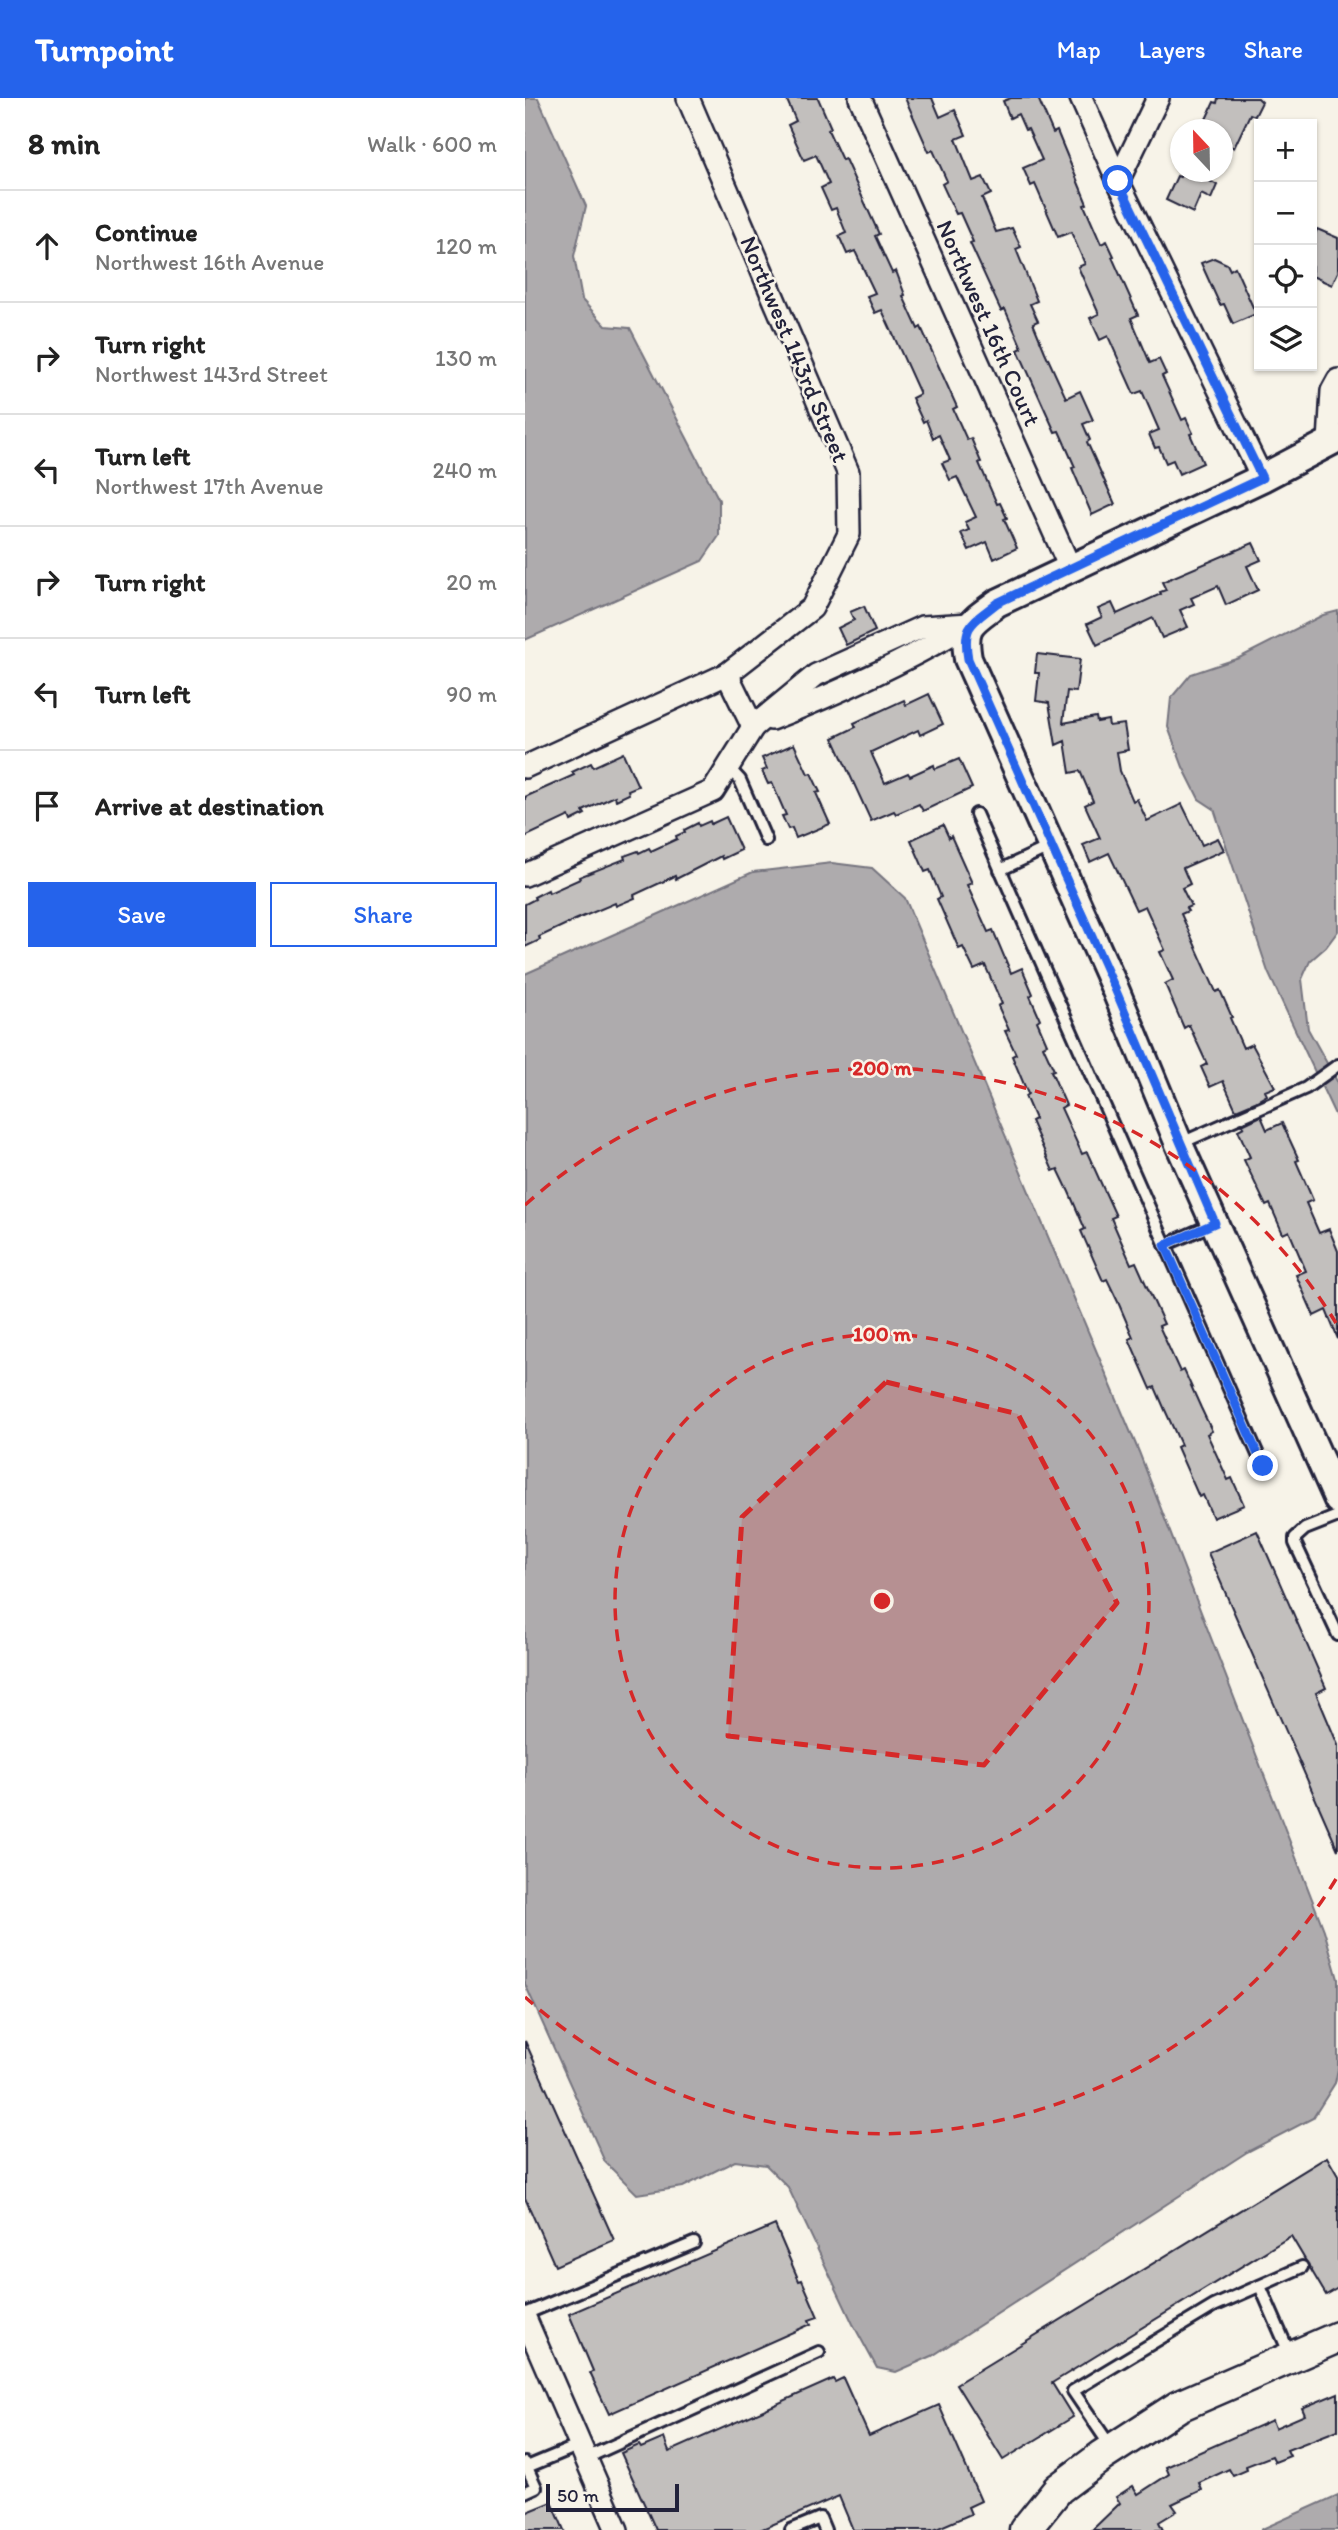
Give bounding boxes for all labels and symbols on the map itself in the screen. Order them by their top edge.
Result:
north arrow [1170,119,1233,182]
route start [1102,165,1133,196]
street label: Northwest 16th Court [931,215,1047,431]
street label: Northwest 143rd Street [734,232,856,466]
text: 200 m [852,1055,912,1080]
text: 100 m [853,1321,911,1346]
route end [1247,1450,1278,1481]
centre of rings [870,1589,894,1613]
scale bar [546,2481,679,2513]

